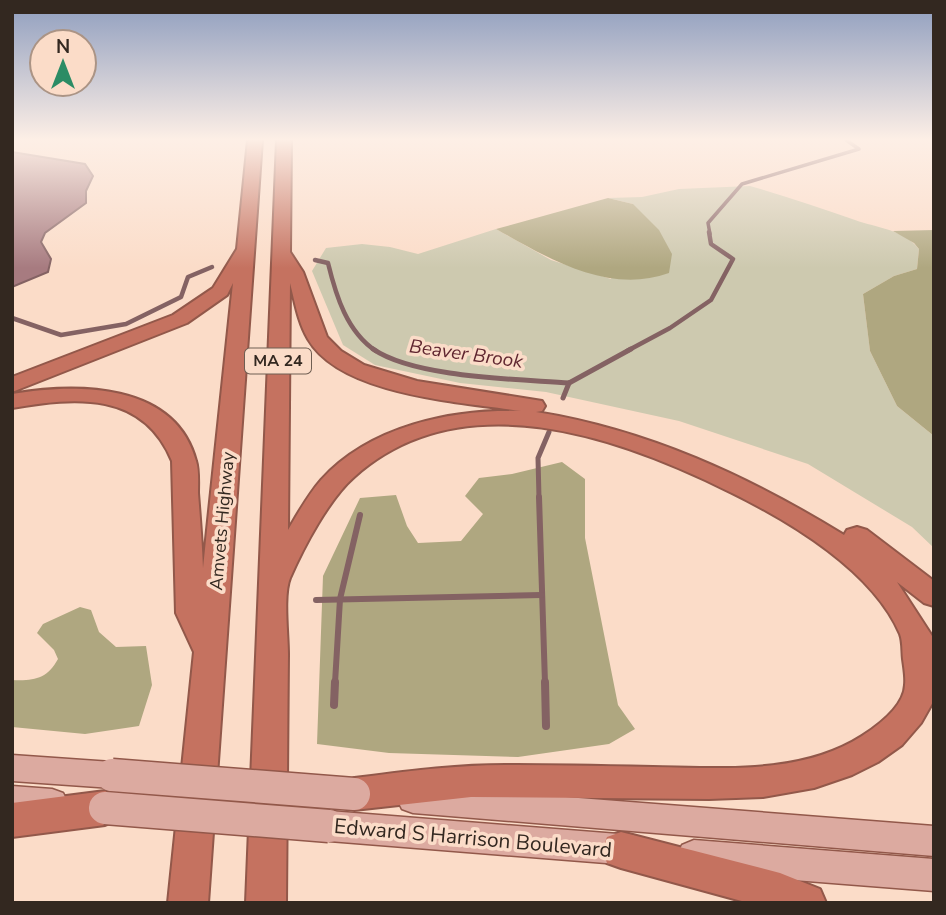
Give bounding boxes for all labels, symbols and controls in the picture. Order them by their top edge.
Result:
north arrow [28,28,98,98]
text: N [56,34,70,60]
water label: Beaver Brook [407,333,525,375]
road number: MA 24 [245,348,311,374]
street label: Amvets Highway [204,450,240,591]
street label: Edward S Harrison Boulevard [333,812,613,864]

